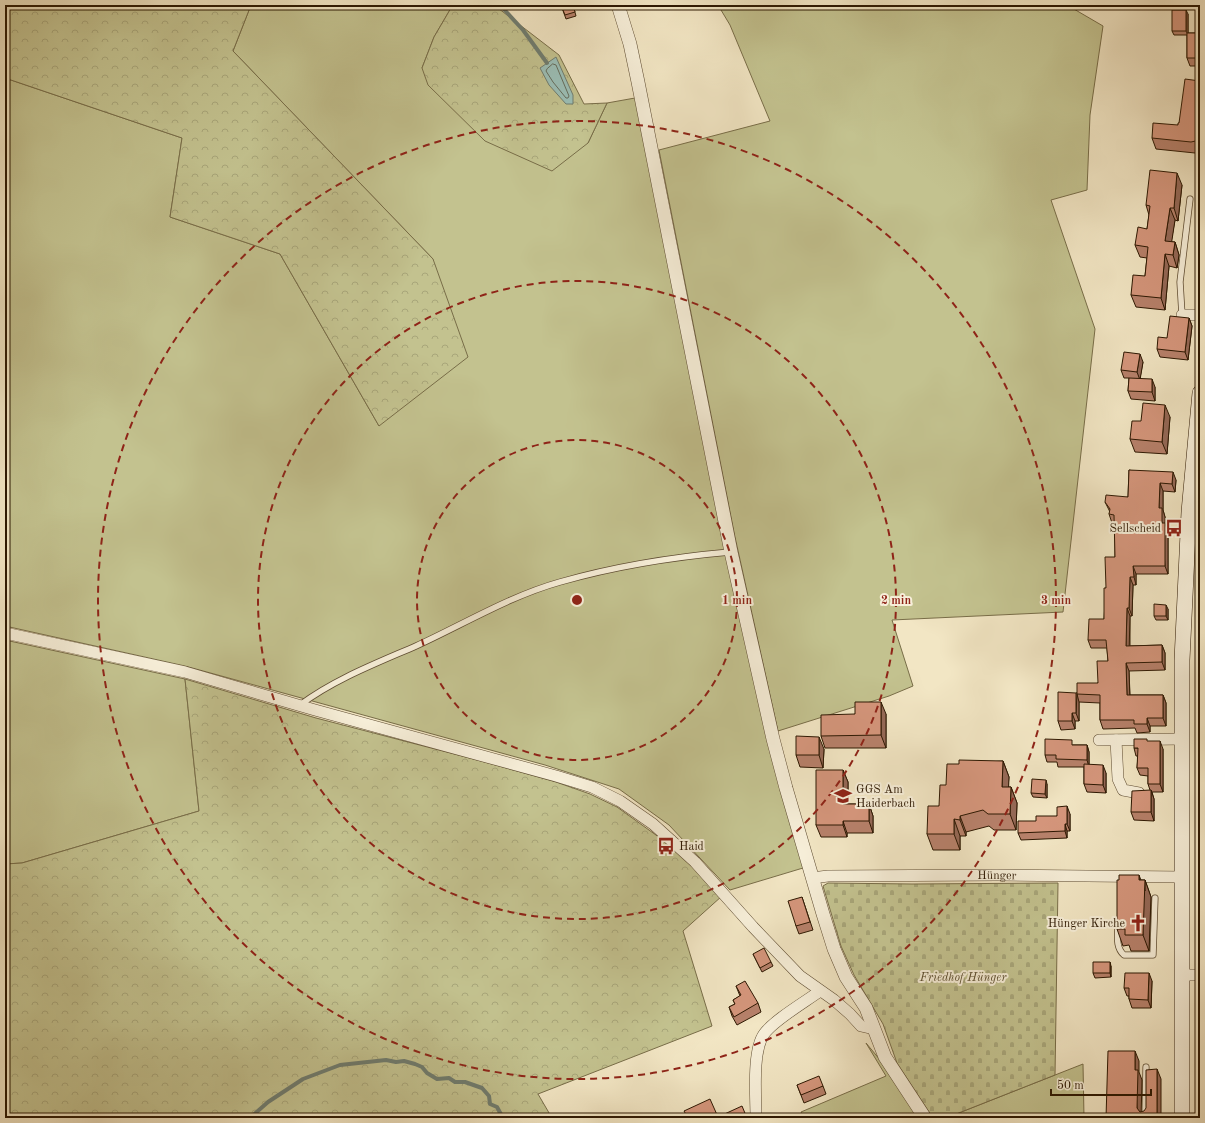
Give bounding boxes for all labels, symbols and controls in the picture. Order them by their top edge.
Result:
bus stop icon: Sellscheid [1164,518,1184,538]
place label: Sellscheid [1110,523,1161,535]
centre of rings [570,593,584,607]
text: 1 min [722,595,752,607]
text: 2 min [881,595,911,607]
text: 3 min [1041,595,1071,607]
place label: GGS Am Haiderbach [856,784,916,810]
school or university icon: GGS Am Haiderbach [833,786,853,806]
bus stop icon: Haid [656,836,676,856]
place label: Haid [679,841,704,853]
street label: Hünger [977,870,1017,882]
church icon: Hünger Kirche [1128,913,1148,933]
place label: Hünger Kirche [1048,918,1125,930]
park label: Friedhof Hünger [919,971,1007,984]
scale bar [1051,1071,1151,1097]
text: 50 m [1057,1079,1084,1092]

